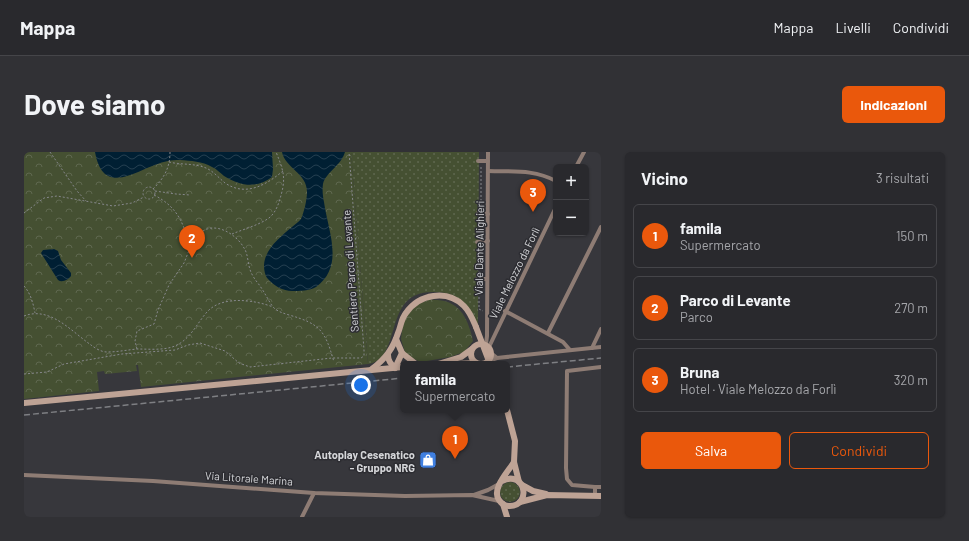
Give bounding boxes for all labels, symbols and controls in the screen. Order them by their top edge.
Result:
text: Mappa [20,16,75,39]
text: Mappa [774,19,813,36]
text: Livelli [835,19,871,36]
text: Condividi [893,19,949,36]
button: Indicazioni [842,86,945,123]
text: Dove siamo [24,87,166,121]
map controls [553,164,589,236]
button: + [553,164,589,200]
text: Vicino [641,168,688,188]
text: 3 risultati [876,170,929,186]
pin: 3 [520,179,546,212]
street label: Viale Dante Alighieri [472,200,486,296]
button: − [553,200,589,236]
street label: Sentiero Parco di Levante [339,209,361,332]
text: famila [680,219,722,237]
pin: 2 [179,225,205,258]
street label: Viale Melozzo da Forlì [486,225,542,321]
text: 1 [653,228,657,244]
text: 150 m [896,228,928,244]
text: Supermercato [680,237,761,253]
text: Parco di Levante [680,291,791,309]
text: 2 [651,300,659,316]
text: 270 m [894,300,928,316]
text: Parco [680,309,713,325]
popup [400,361,510,413]
text: Bruna [680,363,719,381]
text: famila [415,370,456,388]
text: 3 [651,372,659,388]
text: 320 m [894,372,928,388]
your location [351,375,371,395]
text: Hotel · Viale Melozzo da Forlì [680,381,836,397]
text: Supermercato [415,388,495,404]
pin: 1 [442,426,468,459]
button: Salva [641,432,781,469]
button: Condividi [789,432,929,469]
place label: Autoplay Cesenatico - Gruppo NRG [314,448,415,474]
shop icon: Autoplay Cesenatico - Gruppo NRG [418,450,438,470]
street label: Via Litorale Marina [205,468,293,488]

